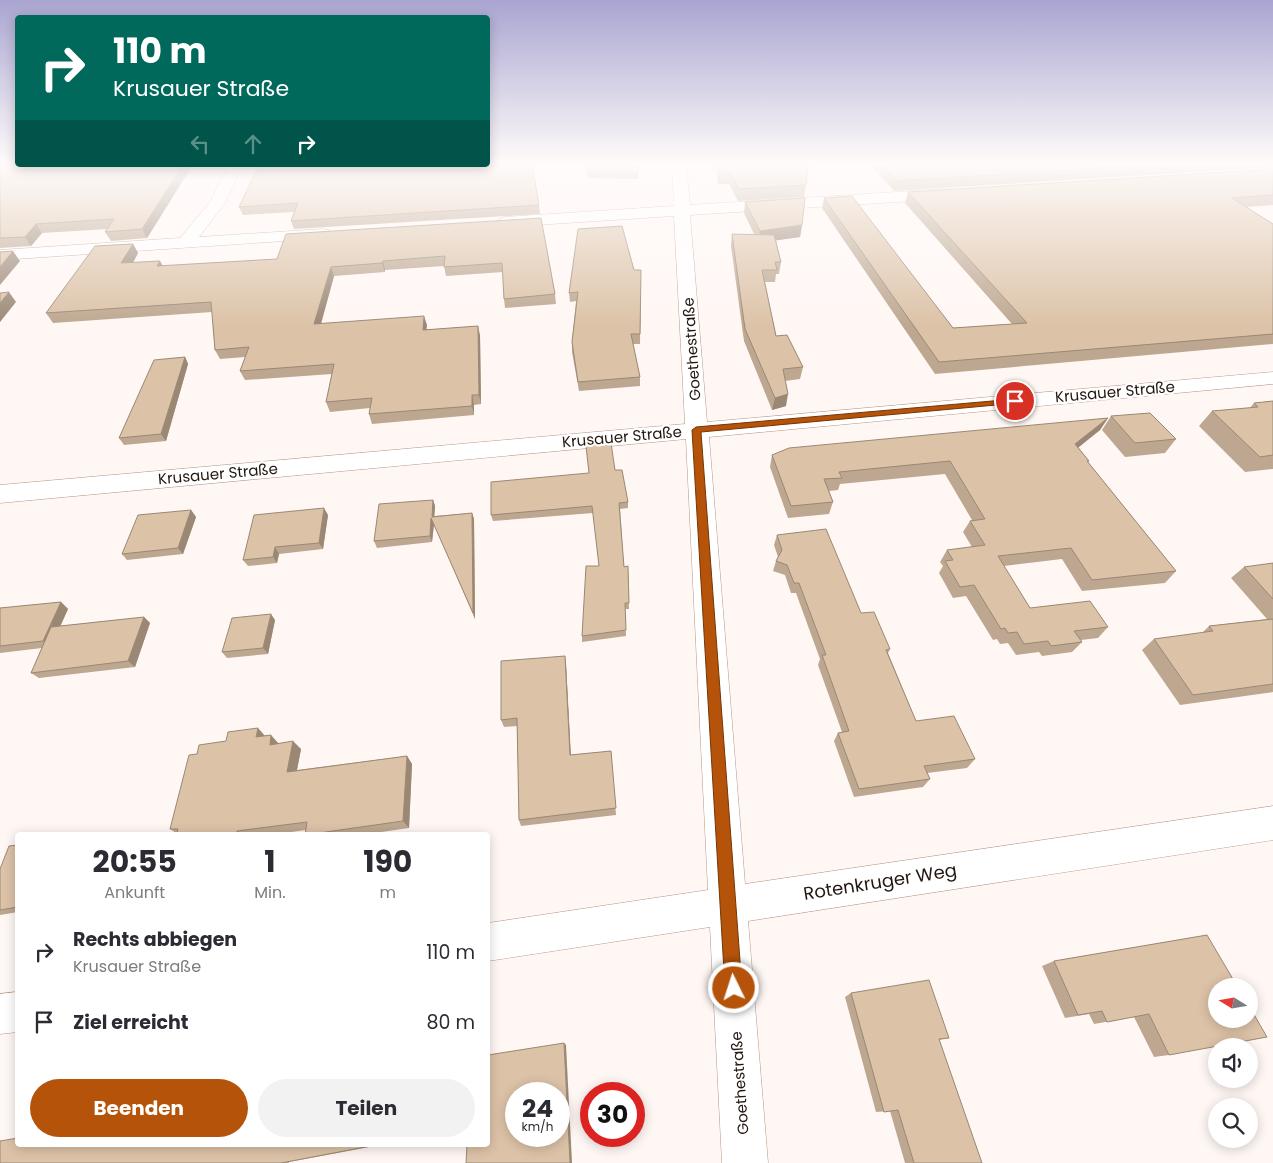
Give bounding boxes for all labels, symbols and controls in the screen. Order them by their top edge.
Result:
text: 110 m [113,26,207,75]
icon: right [30,35,95,100]
text: Krusauer Straße [113,73,289,104]
icon: left [186,130,214,158]
icon: ahead [239,130,267,158]
icon: right [292,130,320,158]
street label: Goethestraße [677,297,706,401]
street label: Krusauer Straße [1054,376,1176,407]
pin [994,380,1036,422]
icon: arrive [1001,387,1029,415]
street label: Krusauer Straße [561,421,683,452]
street label: Krusauer Straße [157,458,279,489]
text: 20:55 [93,840,177,883]
text: 1 [264,840,276,883]
text: 190 [363,840,412,883]
street label: Rotenkruger Weg [801,857,958,906]
text: Ankunft [104,881,165,904]
text: Min. [254,881,286,904]
text: m [380,881,396,904]
text: Rechts abbiegen [73,926,237,953]
icon: right [30,938,58,966]
text: 110 m [426,939,475,966]
text: Krusauer Straße [73,955,201,978]
position arrow [707,961,759,1013]
north arrow [1208,978,1258,1028]
map controls [1208,978,1258,1148]
icon: arrive [30,1008,58,1036]
text: Ziel erreicht [73,1009,189,1036]
text: 80 m [426,1009,475,1036]
street label: Goethestraße [725,1031,754,1135]
button: sound [1208,1038,1258,1088]
button: Beenden [30,1079,248,1137]
button: Teilen [258,1079,475,1137]
speed limit sign: 30 [580,1082,645,1147]
text: 24 [522,1091,553,1126]
button: search [1208,1098,1258,1148]
text: km/h [522,1118,553,1135]

